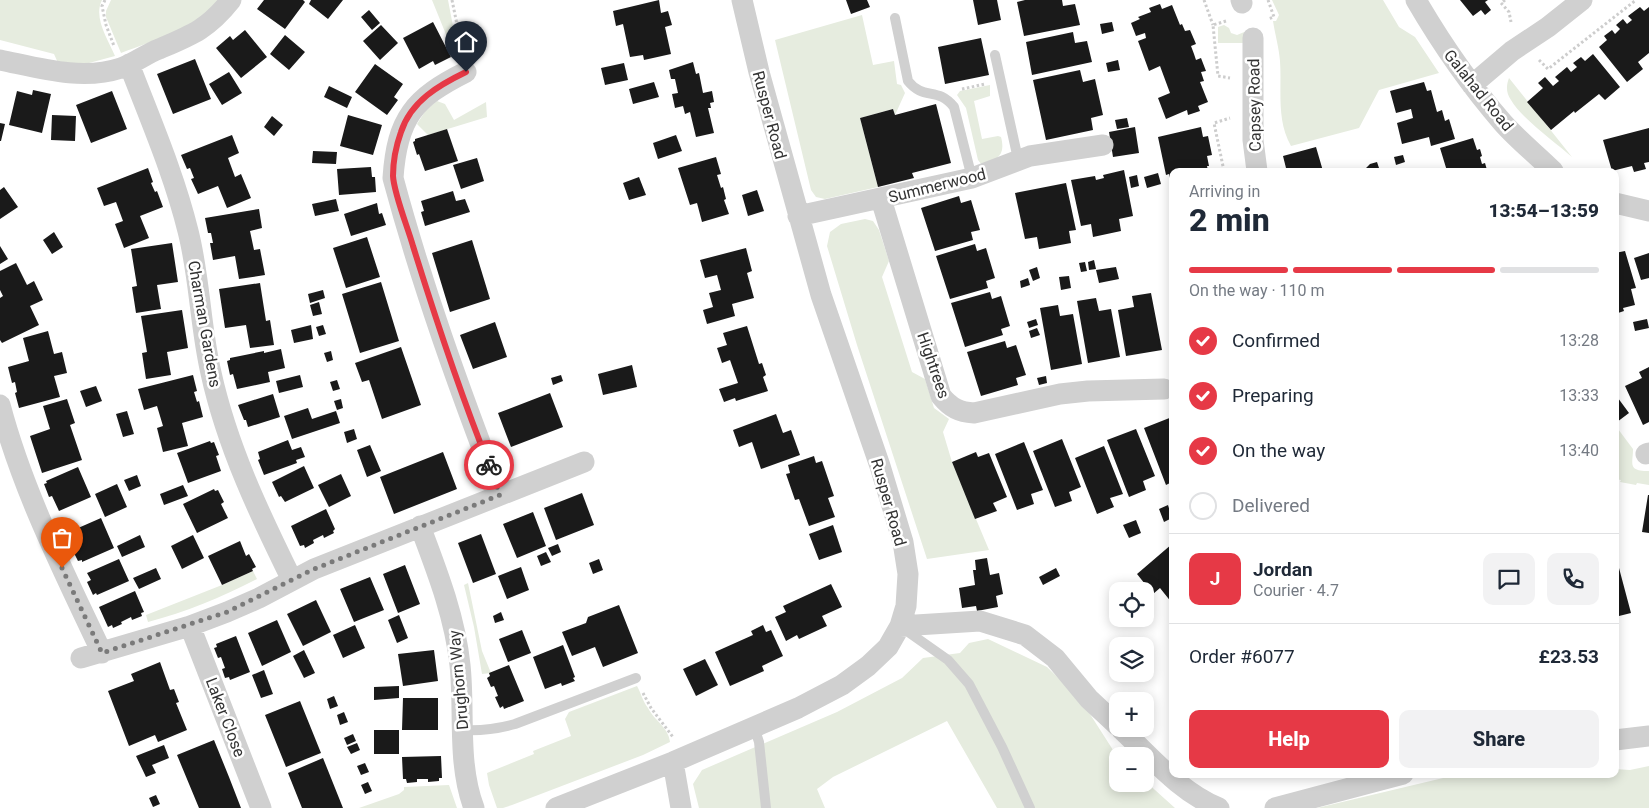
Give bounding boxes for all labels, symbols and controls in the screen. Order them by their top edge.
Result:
pin [445,21,487,72]
icon: home [452,28,480,56]
street label: Galahad Road [1440,46,1517,135]
street label: Capsey Road [1244,58,1265,152]
street label: Rusper Road [749,69,790,161]
street label: Summerwood [886,164,988,207]
text: Arriving in [1189,182,1260,201]
text: 13:54–13:59 [1488,199,1599,222]
text: 2 min [1189,201,1270,239]
street label: Charman Gardens [184,259,225,389]
text: On the way · 110 m [1189,281,1325,300]
icon: check [1189,327,1217,355]
text: Confirmed [1232,329,1320,352]
street label: Hightrees [913,330,954,401]
text: 13:28 [1559,331,1599,350]
icon: check [1189,382,1217,410]
text: Preparing [1232,384,1314,407]
text: 13:33 [1559,386,1599,405]
icon: check [1189,437,1217,465]
text: On the way [1232,439,1325,462]
courier [464,440,514,490]
text: 13:40 [1559,441,1599,460]
icon: bike [475,451,503,479]
street label: Rusper Road [867,456,910,548]
text: Delivered [1232,494,1310,517]
pin [41,517,83,568]
icon: bag [48,524,76,552]
button: chat [1483,553,1535,605]
button: phone [1547,553,1599,605]
text: Jordan [1253,558,1313,581]
text: J [1210,567,1220,590]
text: Courier · 4.7 [1253,581,1339,600]
map controls [1109,582,1154,792]
button: locate [1109,582,1154,627]
street label: Drughorn Way [445,629,472,731]
button: layers [1109,637,1154,682]
text: Order #6077 [1189,645,1295,668]
text: £23.53 [1539,645,1599,668]
street label: Laker Close [202,675,249,759]
button: + [1109,692,1154,737]
button: Help [1189,710,1389,768]
button: Share [1399,710,1599,768]
button: − [1109,747,1154,792]

